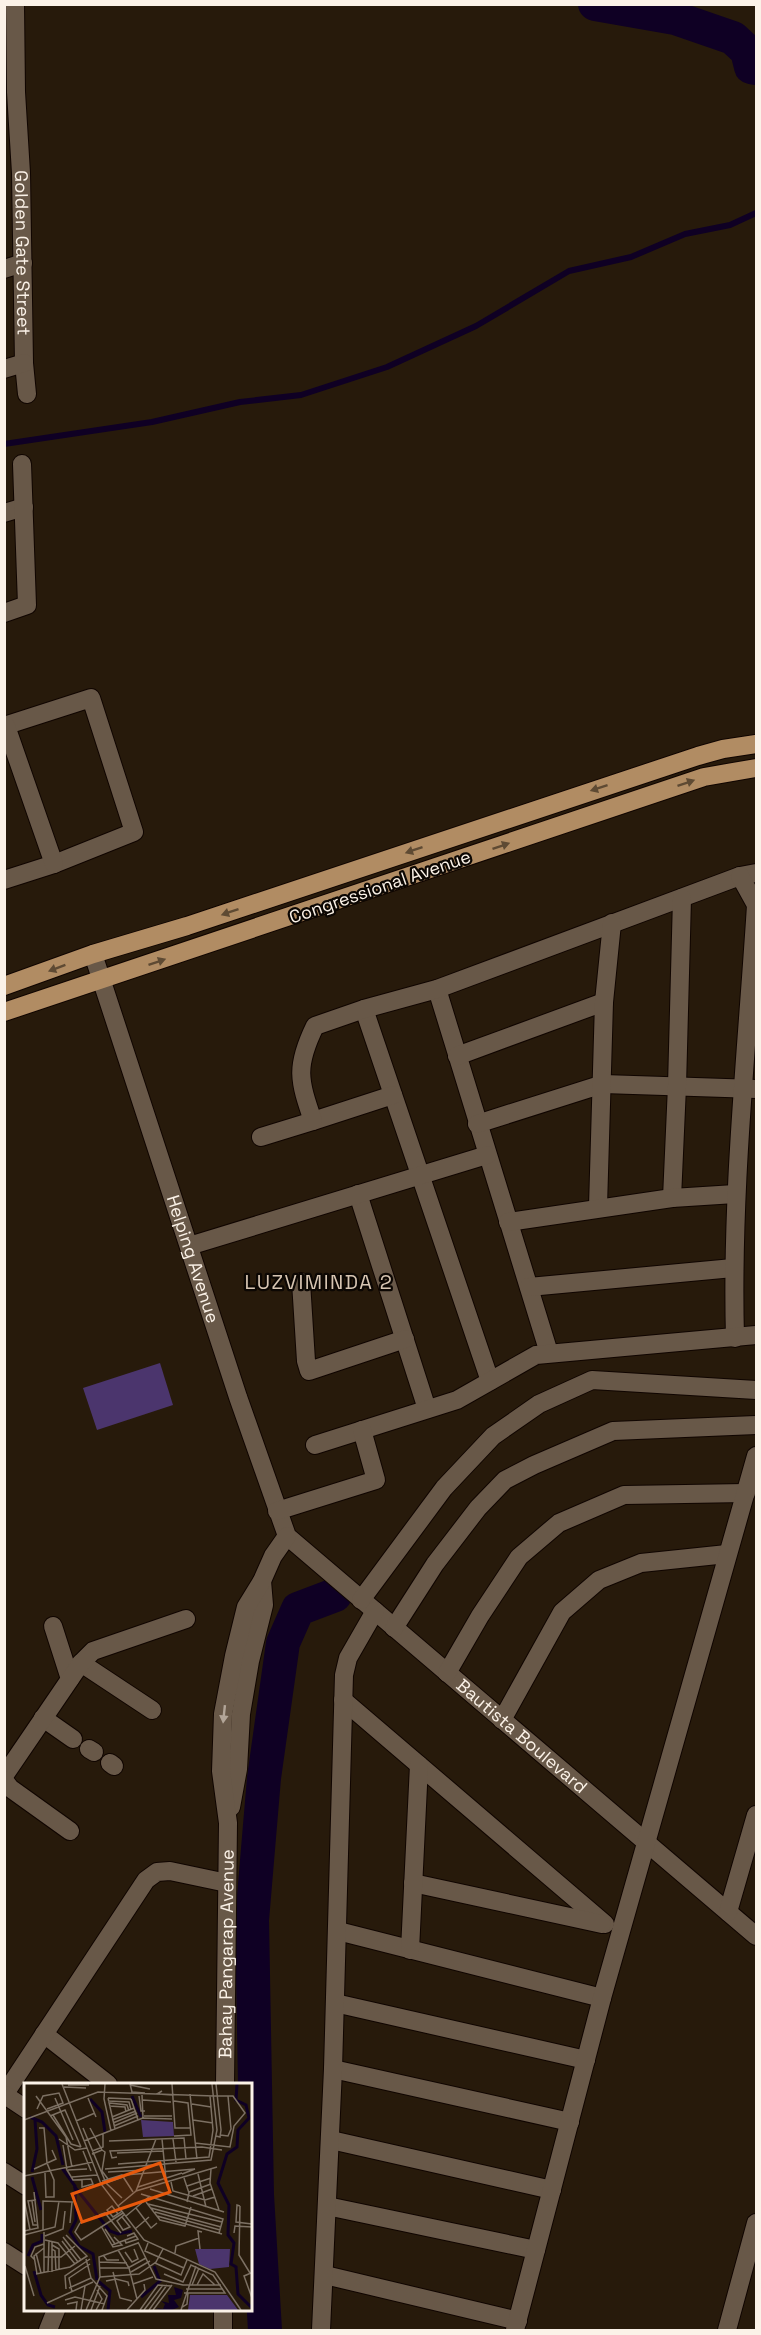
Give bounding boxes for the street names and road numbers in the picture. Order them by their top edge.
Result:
street label: Golden Gate Street [10,170,36,336]
street label: Congressional Avenue [286,845,474,928]
street label: Helping Avenue [162,1192,225,1326]
street label: Bautista Boulevard [452,1674,592,1798]
street label: Bahay Pangarap Avenue [213,1849,239,2059]

